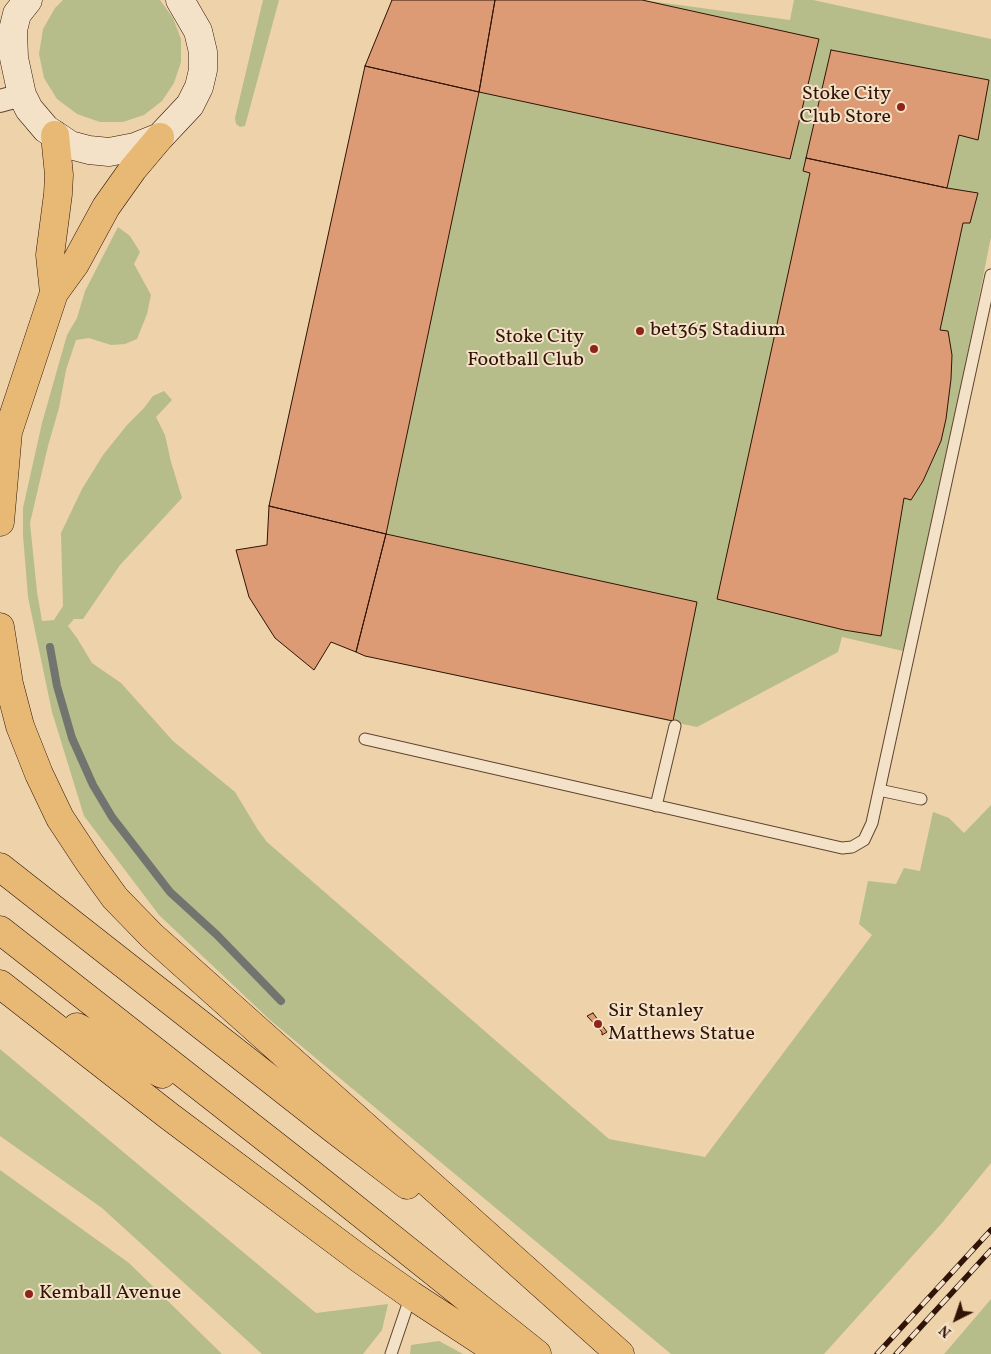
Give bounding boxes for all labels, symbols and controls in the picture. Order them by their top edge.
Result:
place label: Stoke City Club Store [799,83,891,130]
marker: Stoke City Club Store [895,101,907,113]
place label: bet365 Stadium [650,319,786,343]
marker: bet365 Stadium [634,325,646,337]
place label: Stoke City Football Club [467,326,584,373]
marker: Stoke City Football Club [588,343,600,355]
place label: Sir Stanley Matthews Statue [608,1000,755,1047]
marker: Sir Stanley Matthews Statue [592,1018,604,1030]
place label: Kemball Avenue [39,1282,181,1306]
marker: Kemball Avenue [23,1288,35,1300]
north arrow [931,1294,981,1344]
text: N [936,1320,956,1341]

